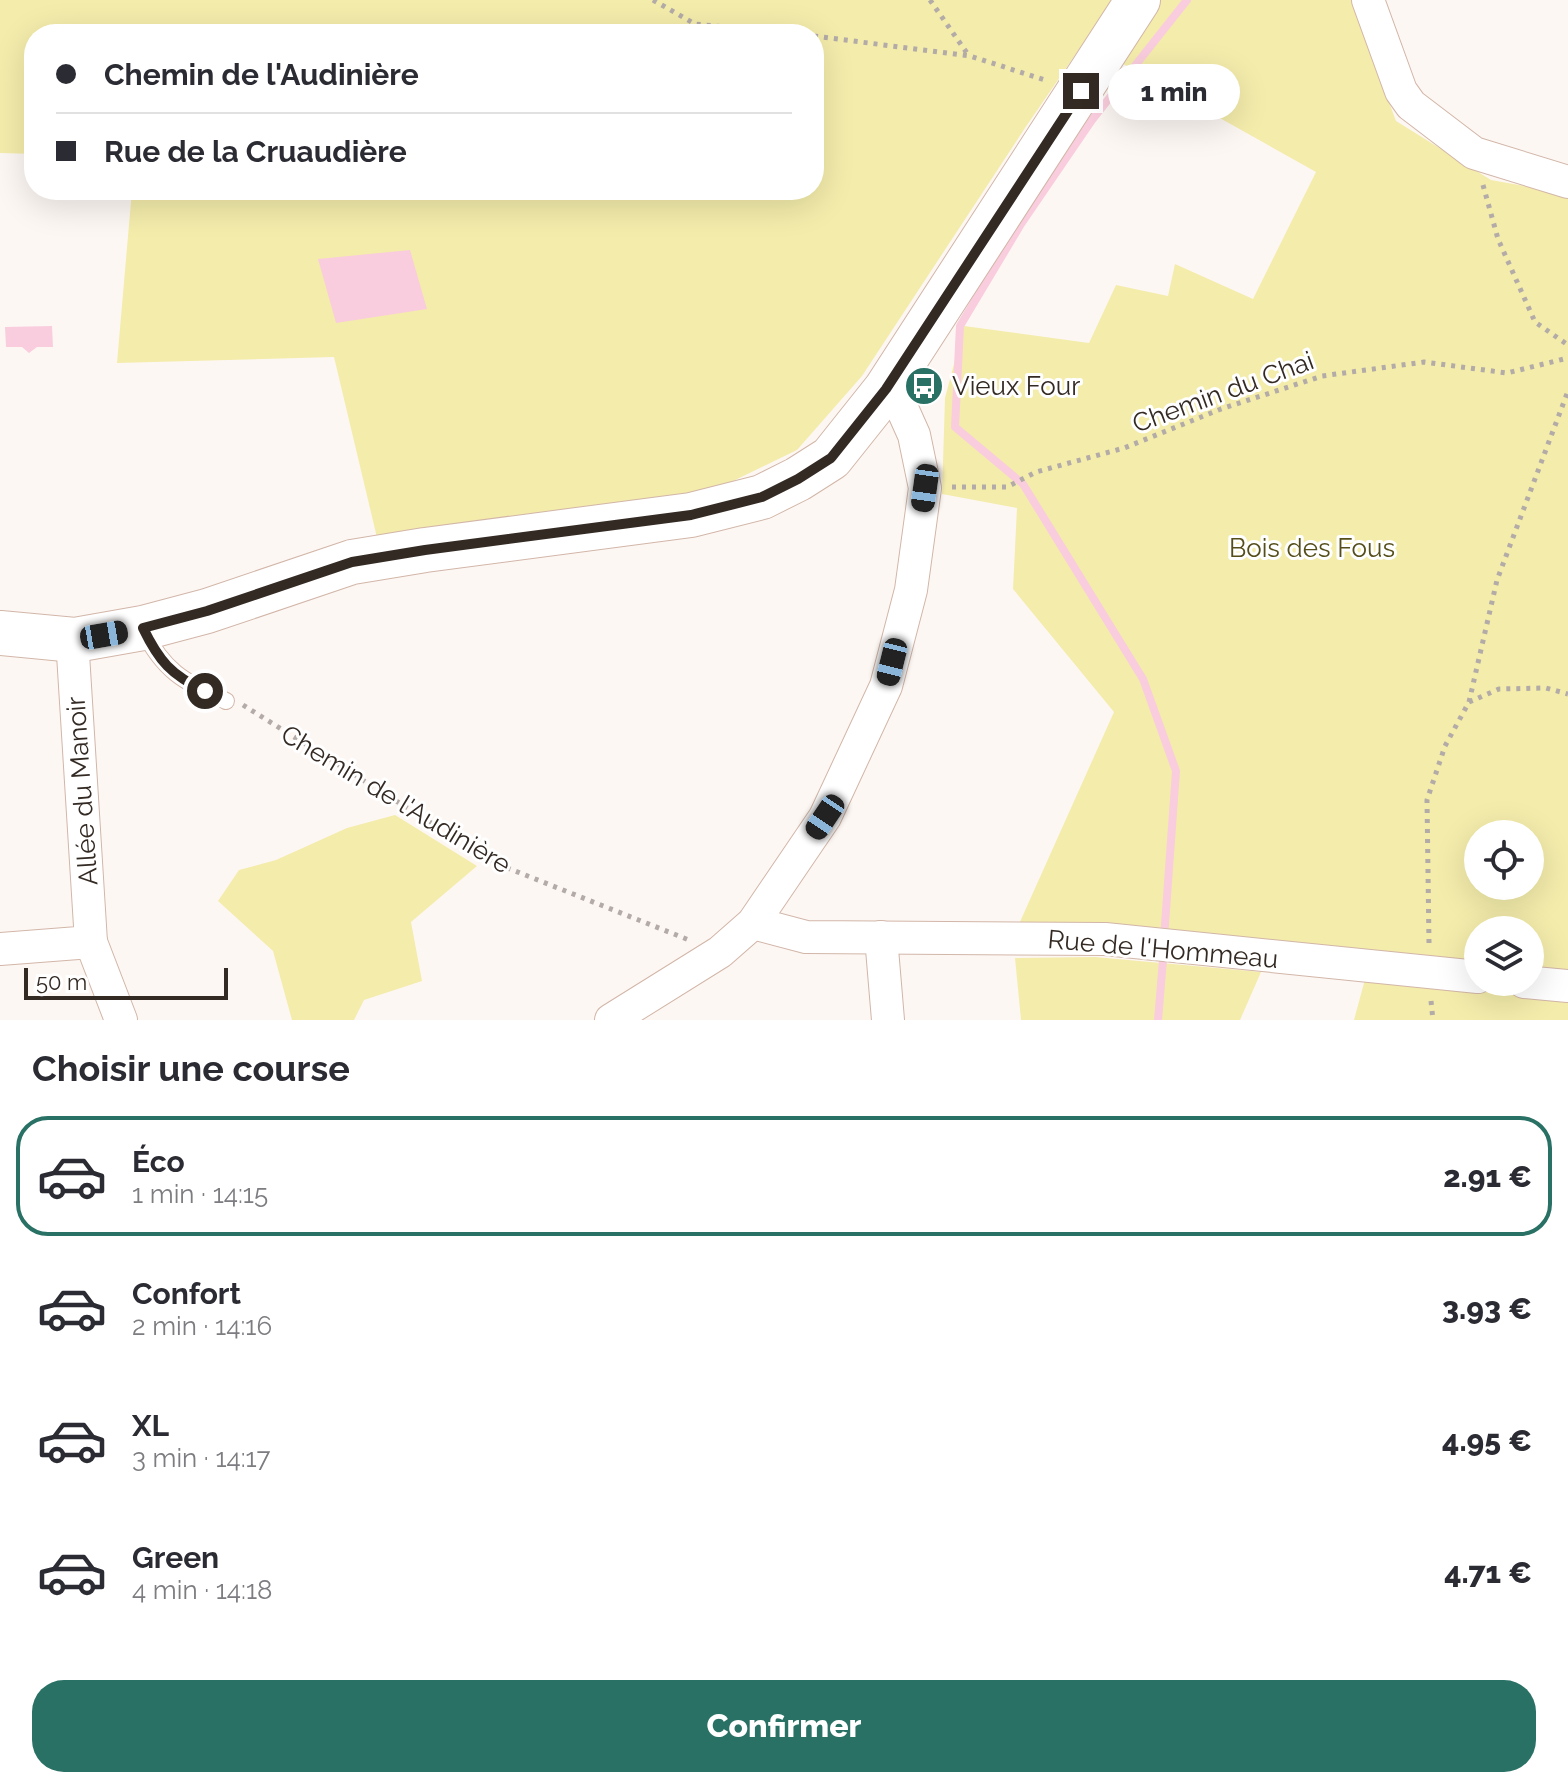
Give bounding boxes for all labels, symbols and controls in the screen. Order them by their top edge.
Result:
text: Chemin de l'Audinière [104,57,419,92]
callout: 1 min [1109,63,1241,119]
route end [1063,73,1099,109]
text: 1 min [1141,77,1207,107]
text: Rue de la Cruaudière [104,134,407,169]
street label: Chemin du Chai [1128,345,1318,439]
bus stop icon: Vieux Four [903,365,945,407]
place label: Vieux Four [952,371,1080,401]
car [910,463,940,513]
park label: Bois des Fous [1229,533,1395,563]
car [78,619,130,651]
car [875,636,909,688]
route start [187,673,223,709]
street label: Allée du Manoir [60,695,104,887]
street label: Chemin de l'Audinière [276,719,516,879]
car [802,790,848,844]
map controls [1464,820,1544,996]
button: locate [1464,820,1544,900]
button: layers [1464,916,1544,996]
street label: Rue de l'Hommeau [1047,924,1279,974]
scale bar [24,964,228,1000]
text: 50 m [36,969,87,995]
text: Choisir une course [32,1047,350,1089]
icon: car [36,1140,108,1212]
text: Éco [132,1144,185,1179]
text: 2.91 € [1443,1159,1532,1194]
text: 1 min · 14:15 [132,1179,268,1209]
icon: car [36,1272,108,1344]
text: Confort [132,1276,241,1311]
text: 3.93 € [1442,1291,1532,1326]
text: 2 min · 14:16 [132,1311,272,1341]
icon: car [36,1404,108,1476]
text: XL [132,1408,169,1443]
text: 4.95 € [1442,1423,1532,1458]
text: 3 min · 14:17 [132,1443,271,1473]
icon: car [36,1536,108,1608]
text: Green [132,1540,219,1575]
text: 4.71 € [1444,1555,1532,1590]
text: 4 min · 14:18 [132,1575,272,1605]
button: Confirmer [32,1680,1536,1772]

